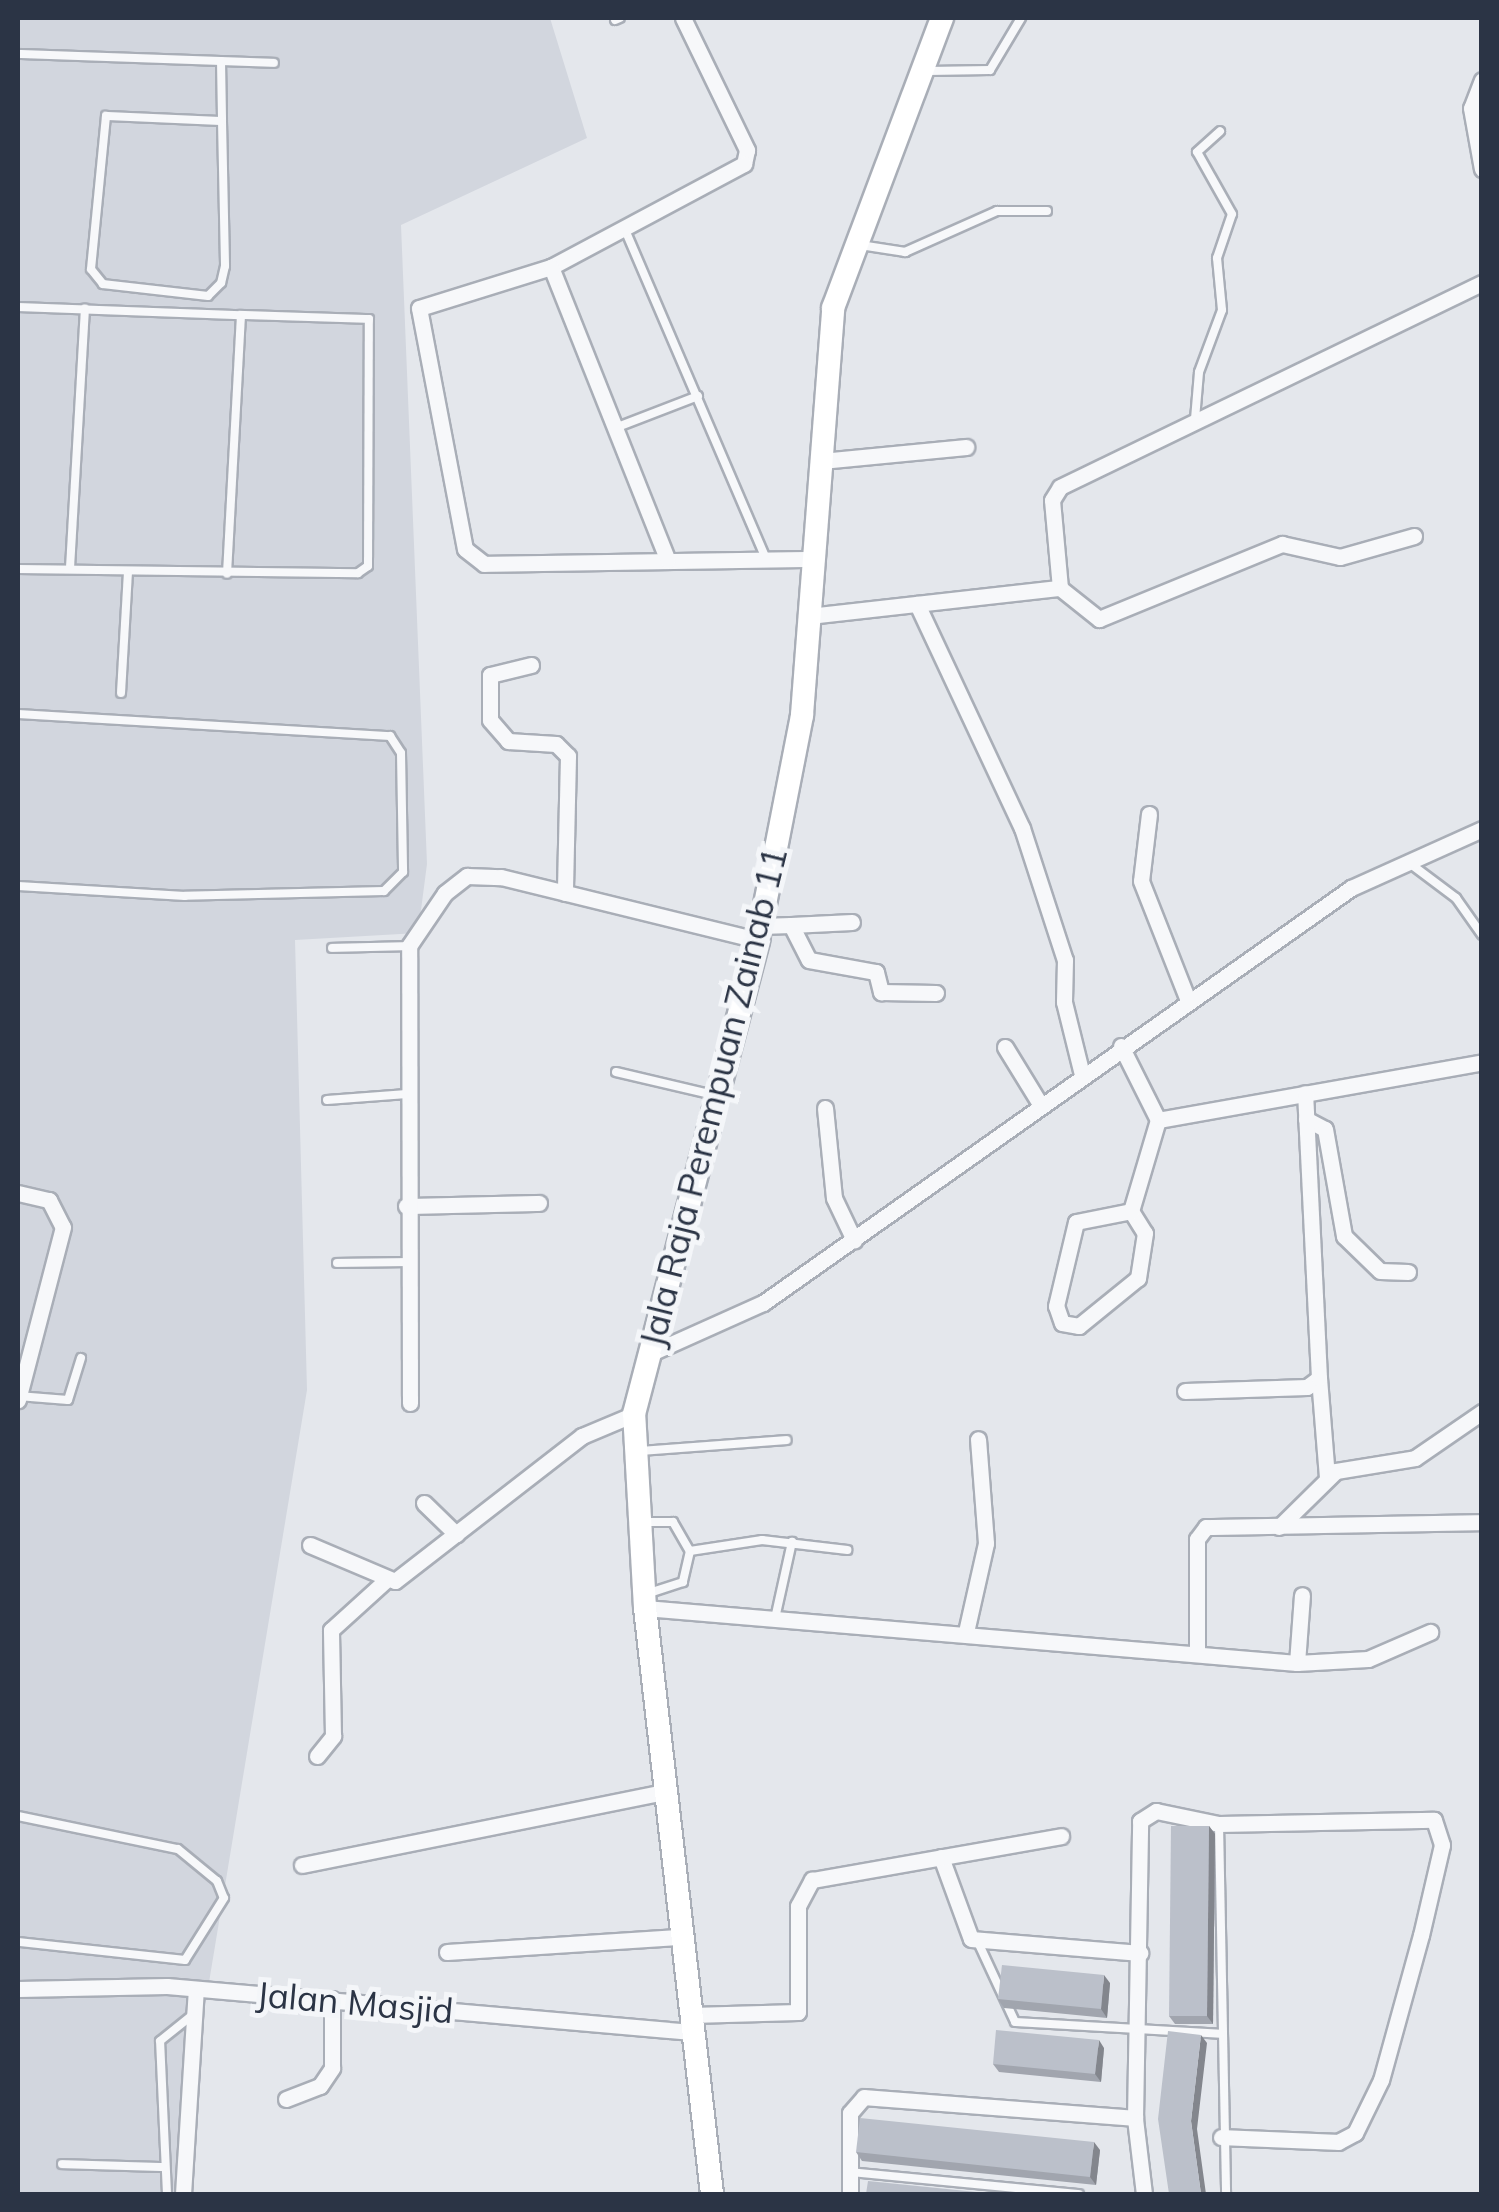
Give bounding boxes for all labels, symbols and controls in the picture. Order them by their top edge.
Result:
street label: Jala Raja Perempuan Zainab 11 [631,843,795,1351]
street label: Jalan Masjid [255,1972,455,2032]

